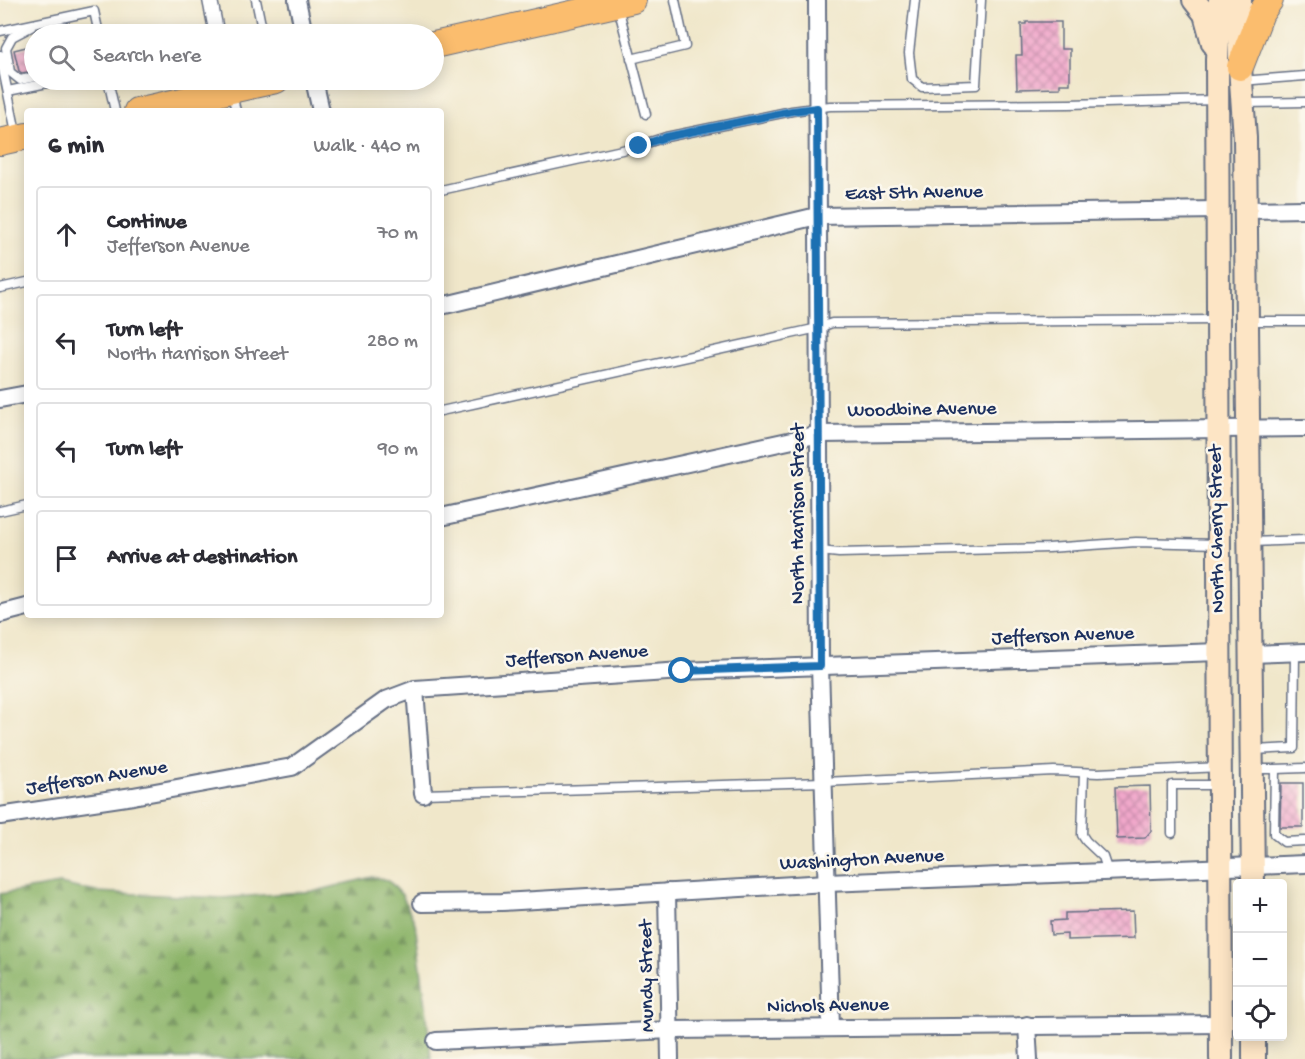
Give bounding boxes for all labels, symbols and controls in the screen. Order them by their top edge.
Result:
search box [24,24,444,90]
icon: search [45,41,78,74]
text: Search here [93,44,201,70]
text: 6 min [48,132,104,163]
route end [625,132,651,158]
text: Walk · 440 m [314,136,420,159]
street label: East 5th Avenue [845,181,984,207]
text: Continue [107,210,187,236]
icon: ahead [50,218,83,251]
text: 70 m [377,223,418,246]
text: Jefferson Avenue [107,236,250,259]
text: Turn left [107,318,181,344]
icon: left [50,326,83,359]
text: 280 m [367,331,418,354]
text: North Harrison Street [107,344,288,367]
street label: Woodbine Avenue [847,398,997,424]
street label: North Harrison Street [788,422,811,604]
icon: left [50,434,83,467]
text: Turn left [107,437,181,463]
text: 90 m [378,439,418,462]
street label: North Cherry Street [1205,443,1231,613]
icon: arrive [50,542,83,575]
text: Arrive at destination [107,545,297,571]
street label: Jefferson Avenue [991,623,1135,651]
street label: Jefferson Avenue [505,641,650,673]
route start [668,657,694,683]
street label: Jefferson Avenue [25,756,170,802]
street label: Washington Avenue [779,845,945,877]
map controls [1233,879,1287,1041]
button: + [1233,879,1287,933]
street label: Mundy Street [635,918,660,1032]
button: − [1233,933,1287,987]
button: locate [1233,987,1287,1041]
street label: Nichols Avenue [767,994,890,1020]

